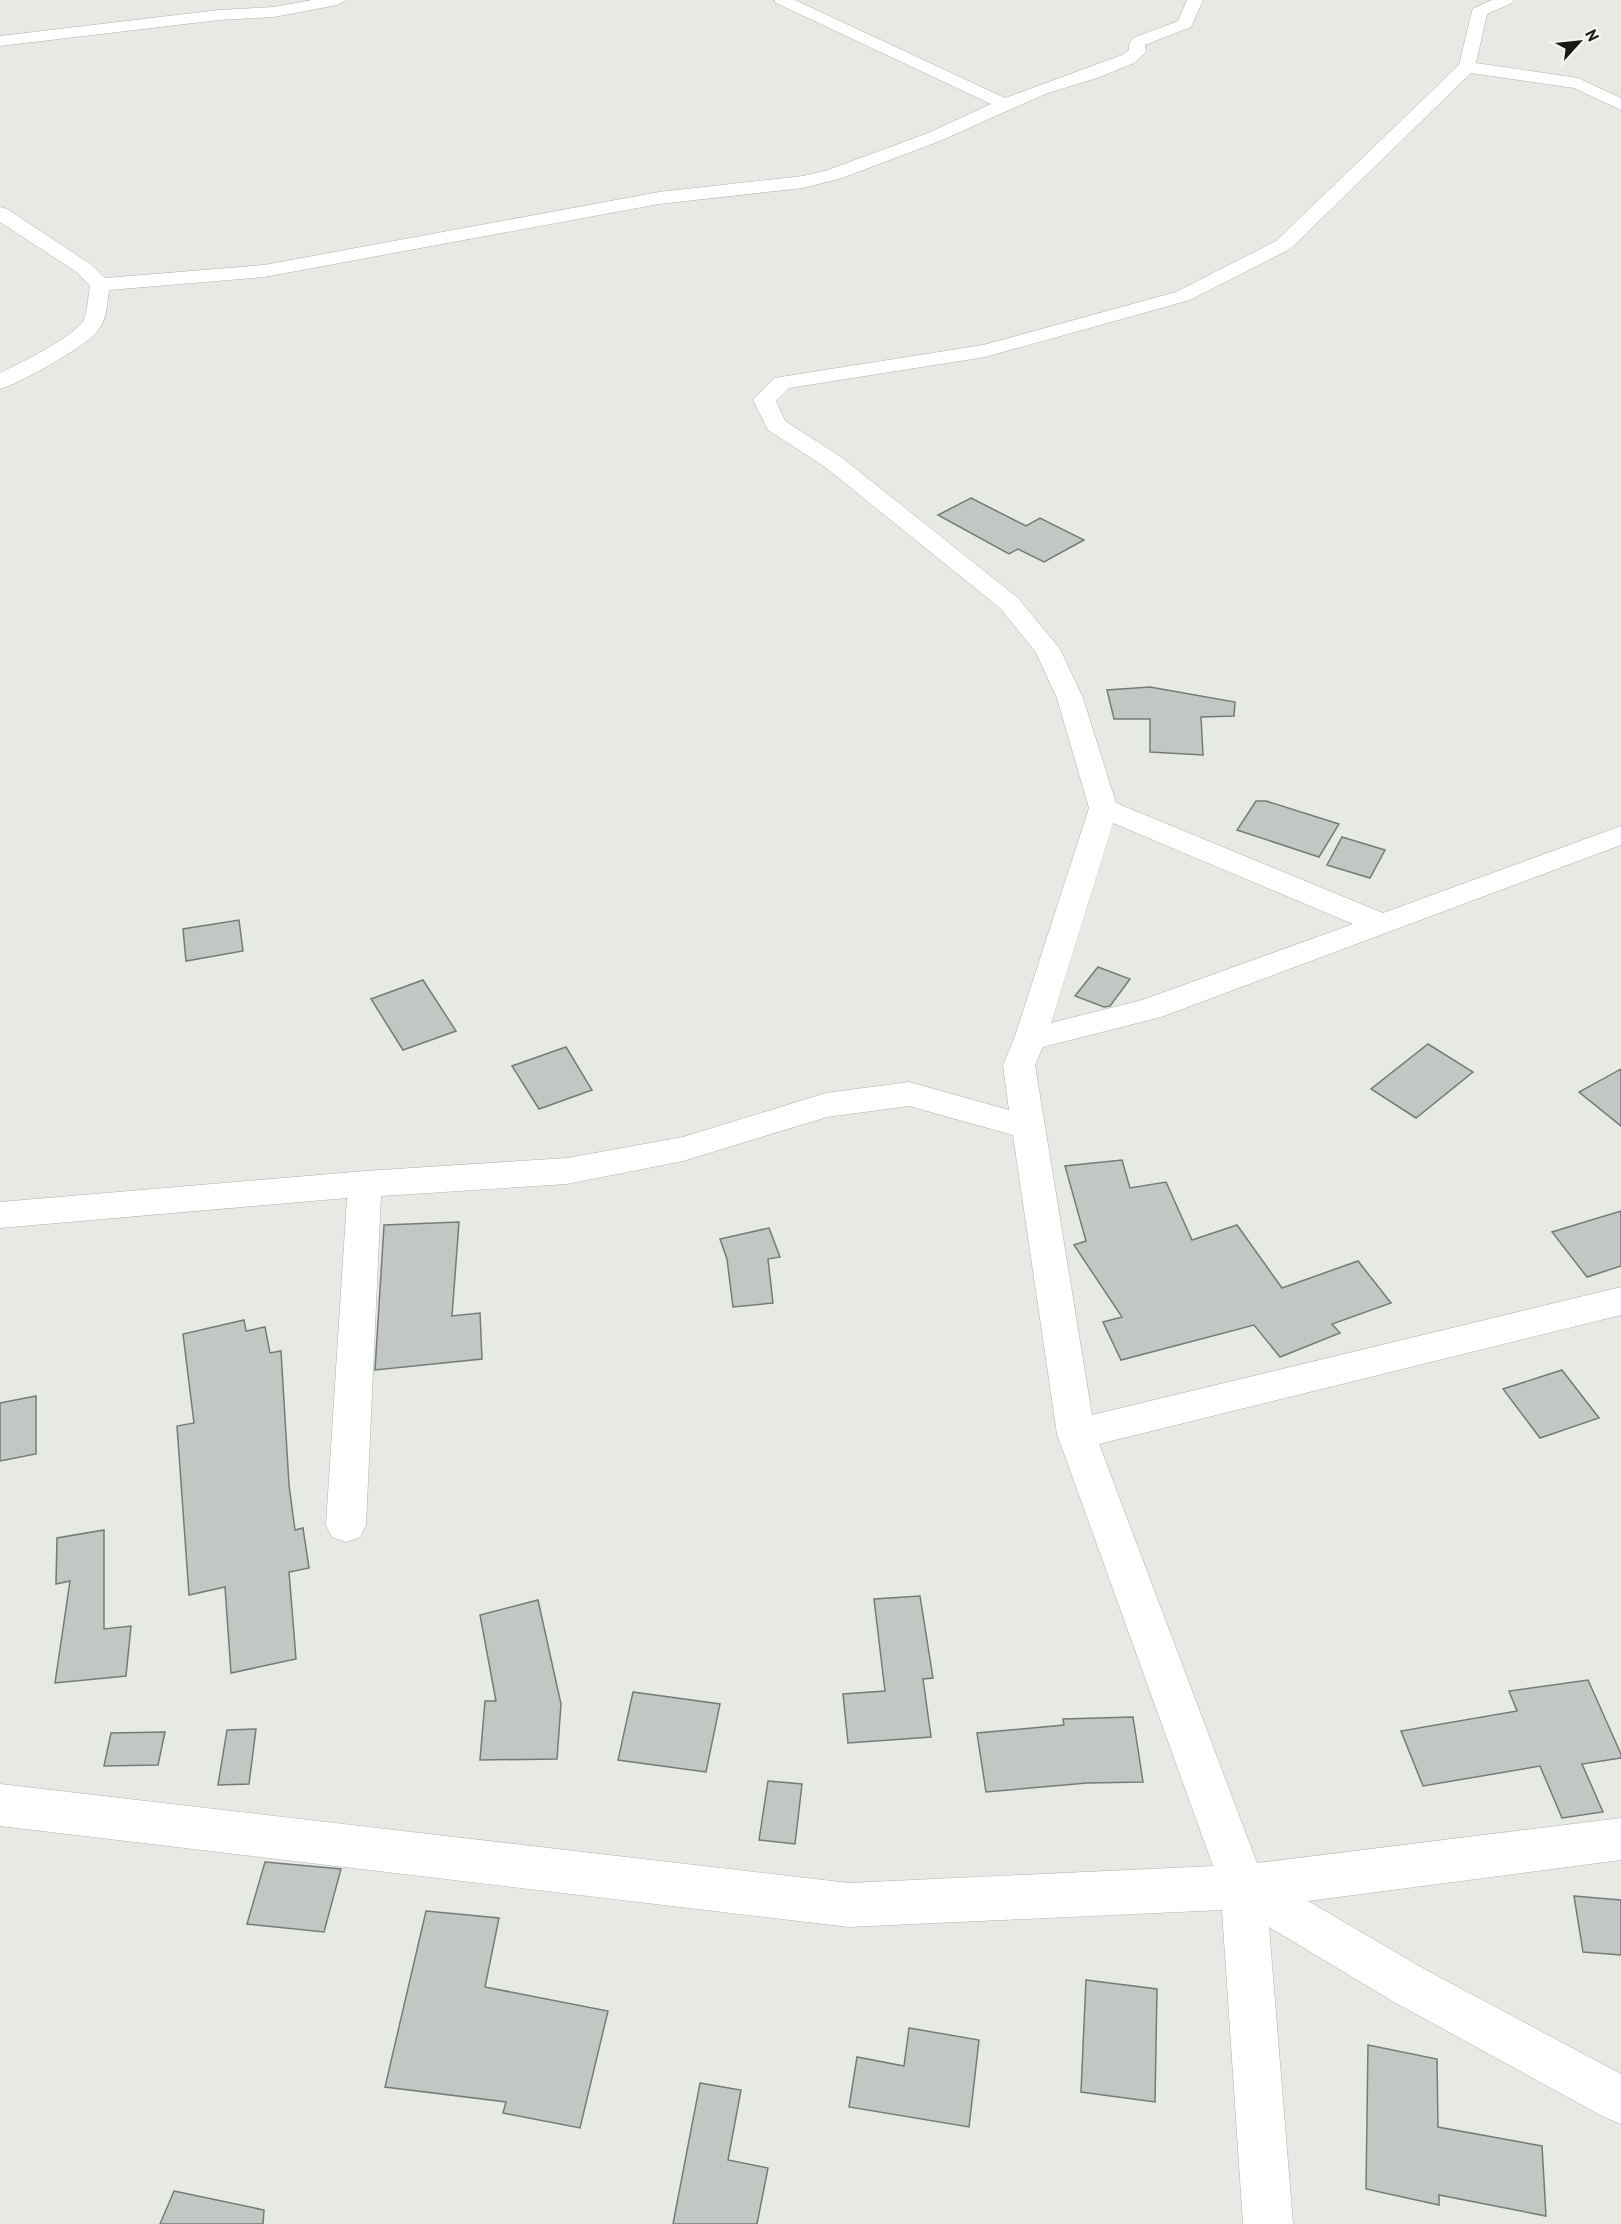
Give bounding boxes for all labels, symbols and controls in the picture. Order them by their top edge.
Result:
north arrow [1549,12,1609,72]
text: N [1581,26,1604,44]

